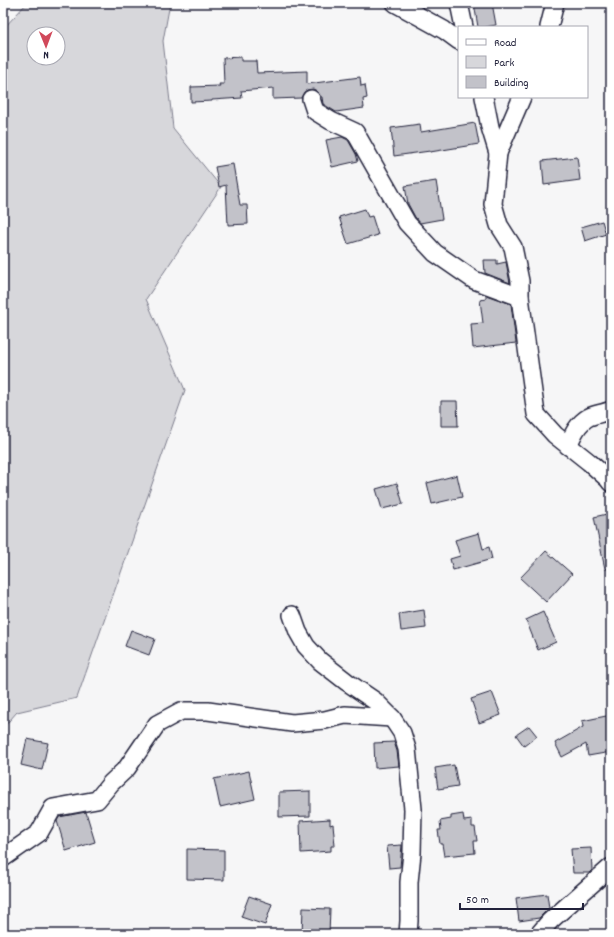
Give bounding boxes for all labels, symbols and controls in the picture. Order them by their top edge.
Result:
north arrow [26,26,66,66]
legend [458,26,588,98]
text: Road [494,35,516,52]
text: N [43,46,49,62]
text: Park [494,55,515,72]
text: Building [494,75,529,92]
scale bar [460,885,583,911]
text: 50 m [466,892,489,909]

